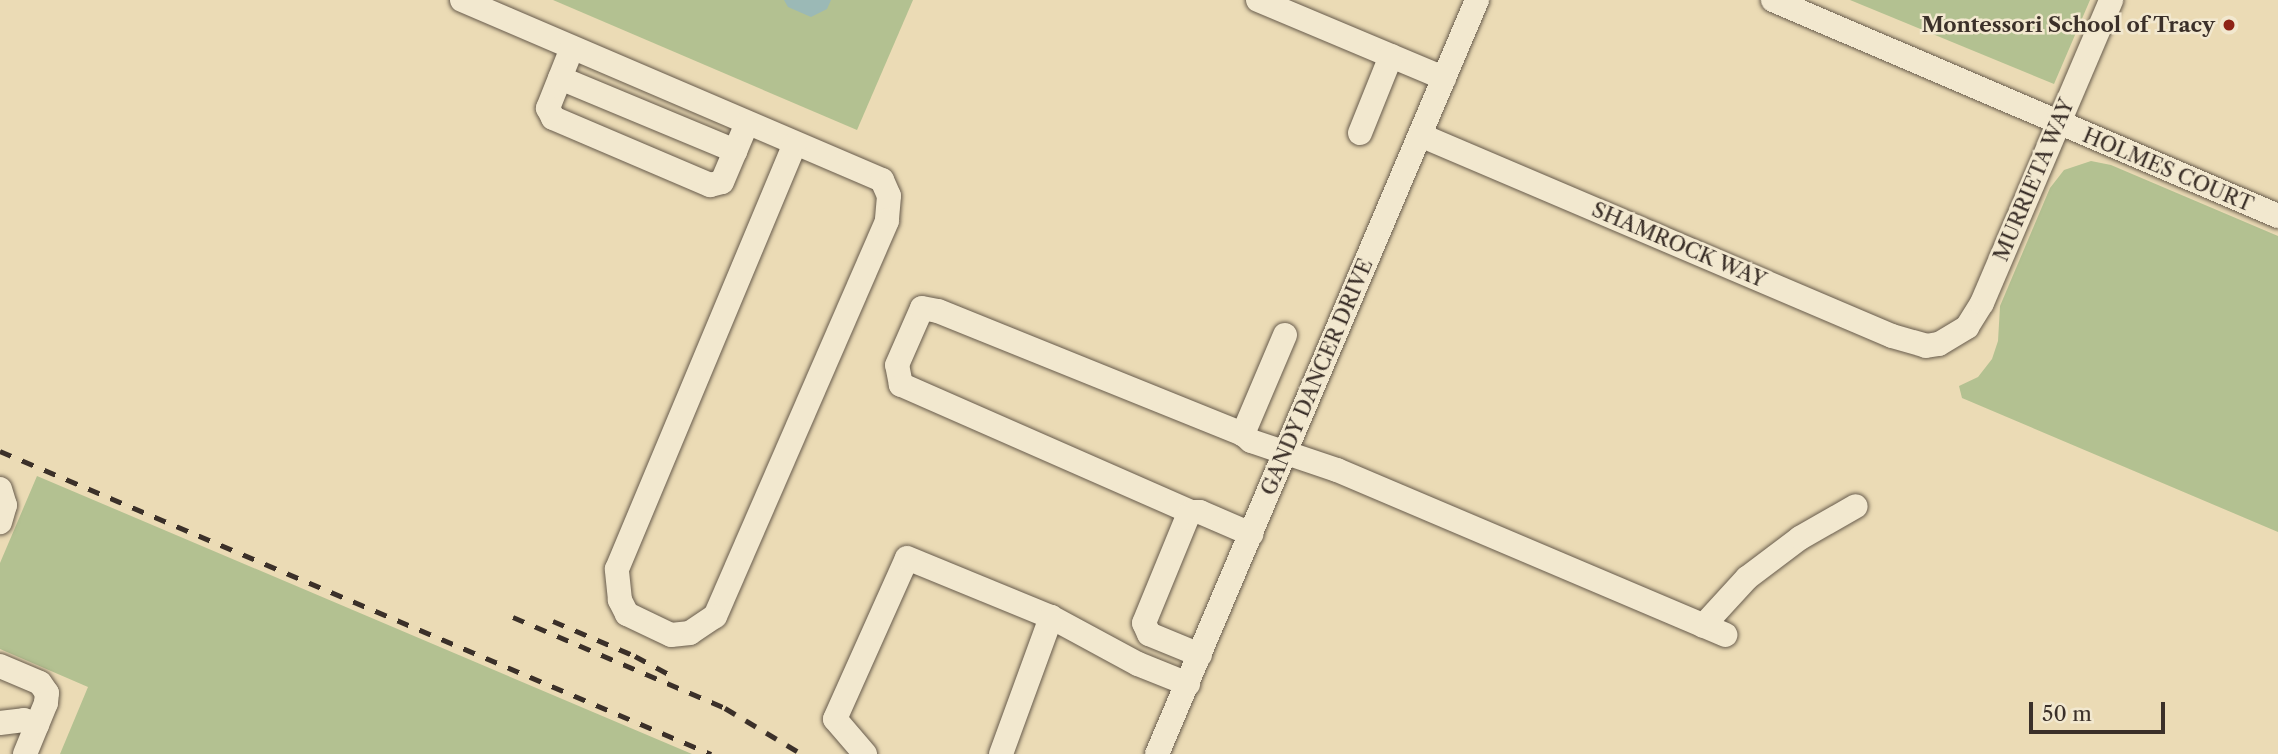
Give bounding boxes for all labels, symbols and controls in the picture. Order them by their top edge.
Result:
place label: Montessori School of Tracy [1921,12,2215,38]
marker: Montessori School of Tracy [2221,17,2237,33]
street label: MURRIETA WAY [1988,94,2080,266]
street label: HOLMES COURT [2079,123,2257,217]
street label: SHAMROCK WAY [1587,197,1771,293]
street label: GANDY DANCER DRIVE [1255,254,1379,500]
scale bar [2033,688,2170,732]
text: 50 m [2042,701,2092,726]

